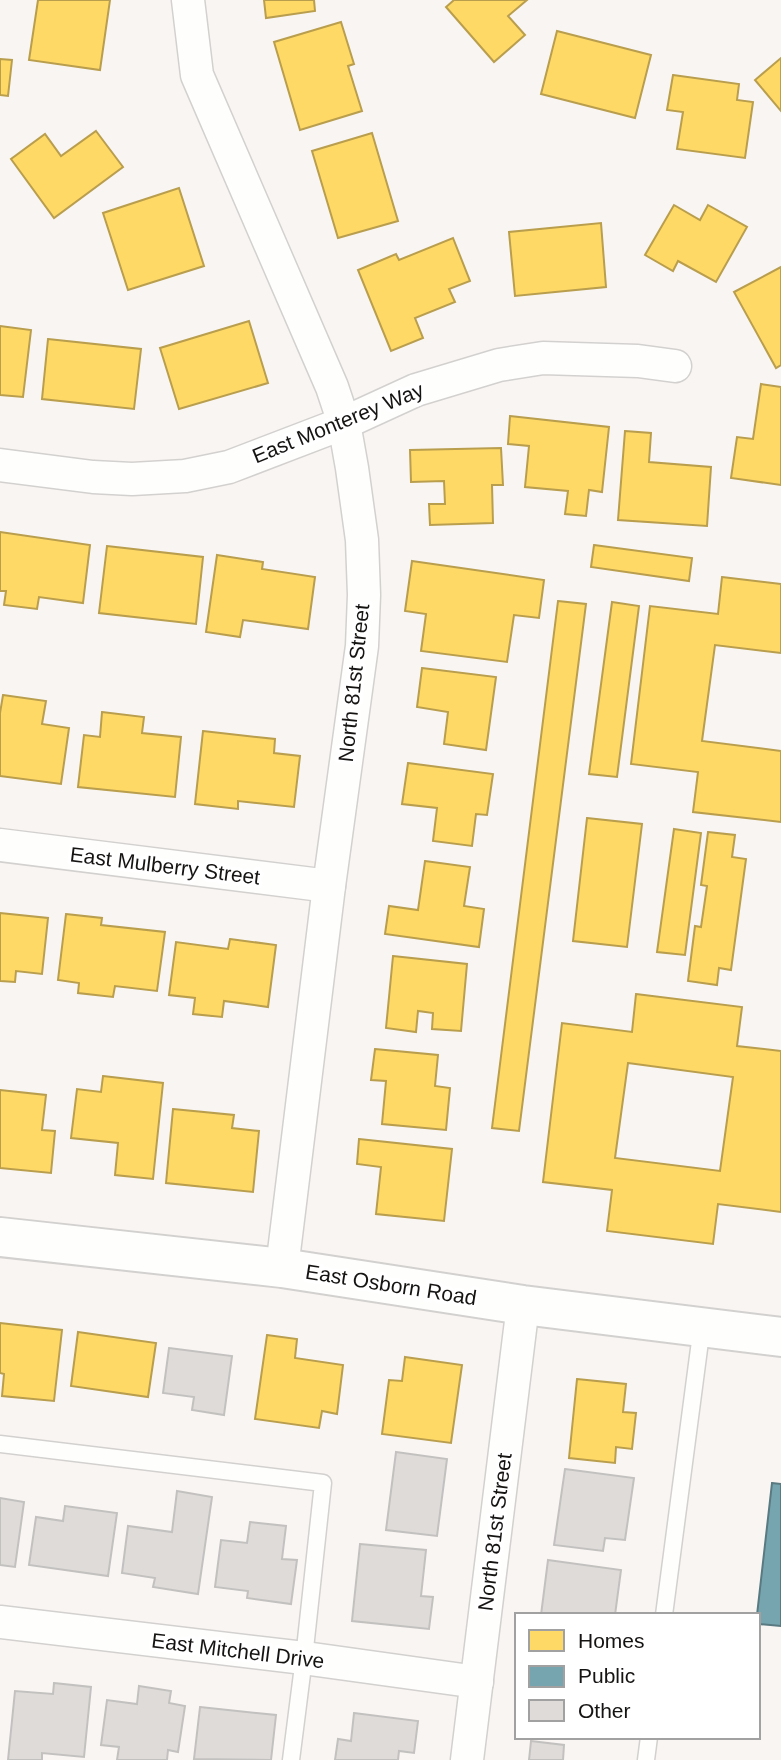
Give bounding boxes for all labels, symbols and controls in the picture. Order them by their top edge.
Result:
street label: East Monterey Way [249,378,427,467]
street label: North 81st Street [334,603,373,763]
street label: East Mulberry Street [69,842,262,889]
street label: East Osborn Road [304,1260,478,1309]
street label: North 81st Street [473,1452,516,1612]
legend [515,1613,760,1739]
street label: East Mitchell Drive [150,1628,326,1673]
text: Homes [578,1629,645,1652]
text: Public [578,1664,635,1687]
text: Other [578,1699,631,1722]

